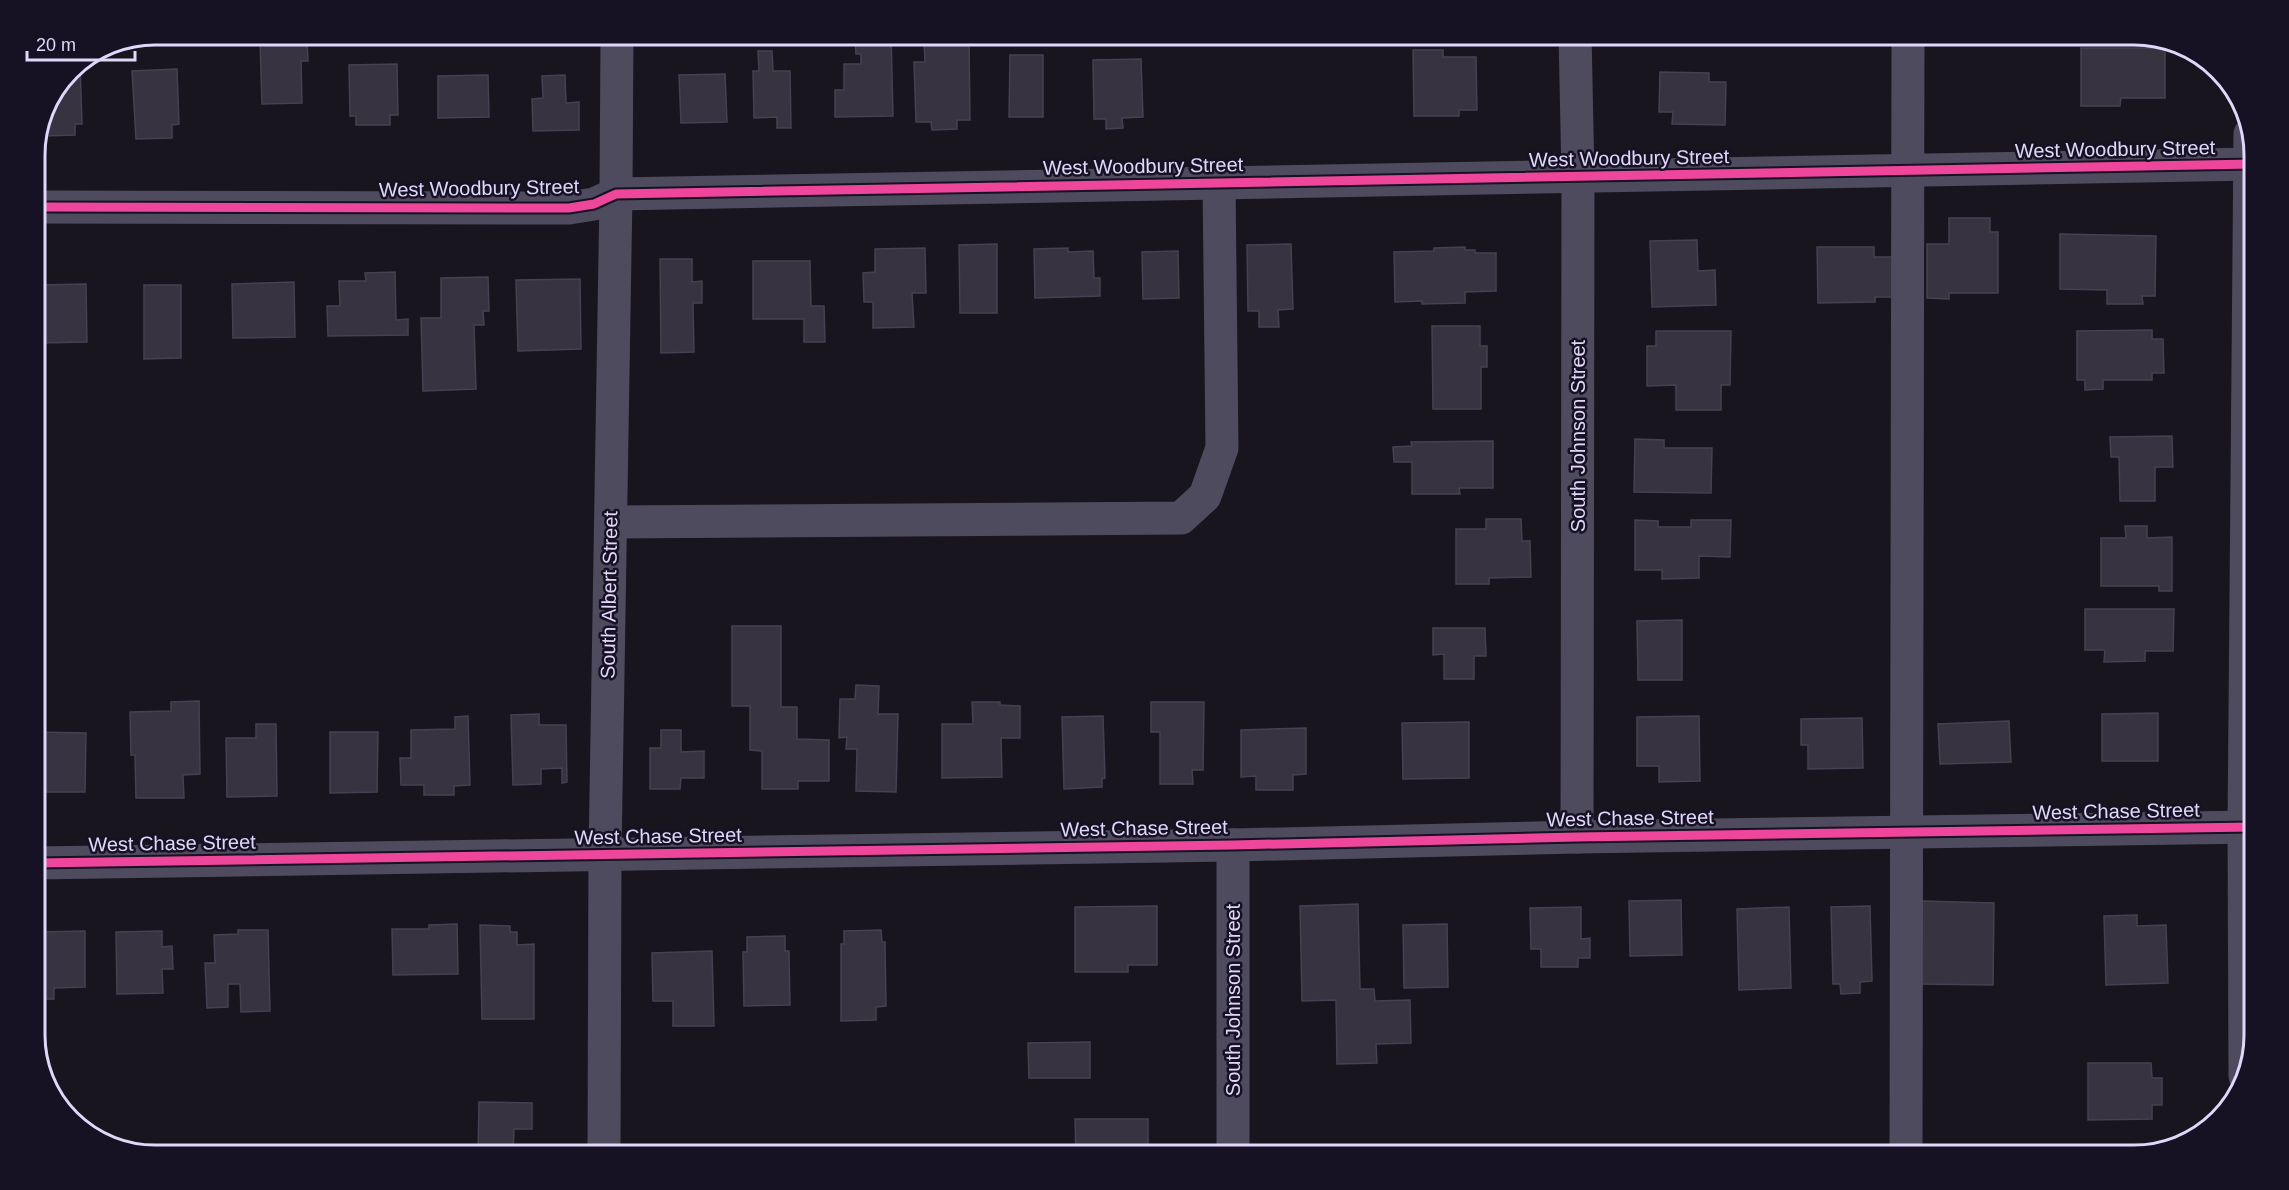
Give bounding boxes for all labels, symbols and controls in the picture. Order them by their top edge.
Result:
scale bar [27,24,135,62]
text: 20 m [36,35,76,55]
street label: West Woodbury Street [2015,136,2216,162]
street label: West Woodbury Street [1529,145,1730,171]
street label: West Woodbury Street [1043,153,1244,179]
street label: West Woodbury Street [379,175,580,201]
street label: South Johnson Street [1567,339,1589,532]
street label: South Albert Street [597,510,621,679]
street label: West Chase Street [2032,799,2200,823]
street label: West Chase Street [1546,806,1714,830]
street label: West Chase Street [1060,816,1228,840]
street label: West Chase Street [574,824,742,848]
street label: West Chase Street [88,831,256,855]
street label: South Johnson Street [1222,903,1244,1096]

